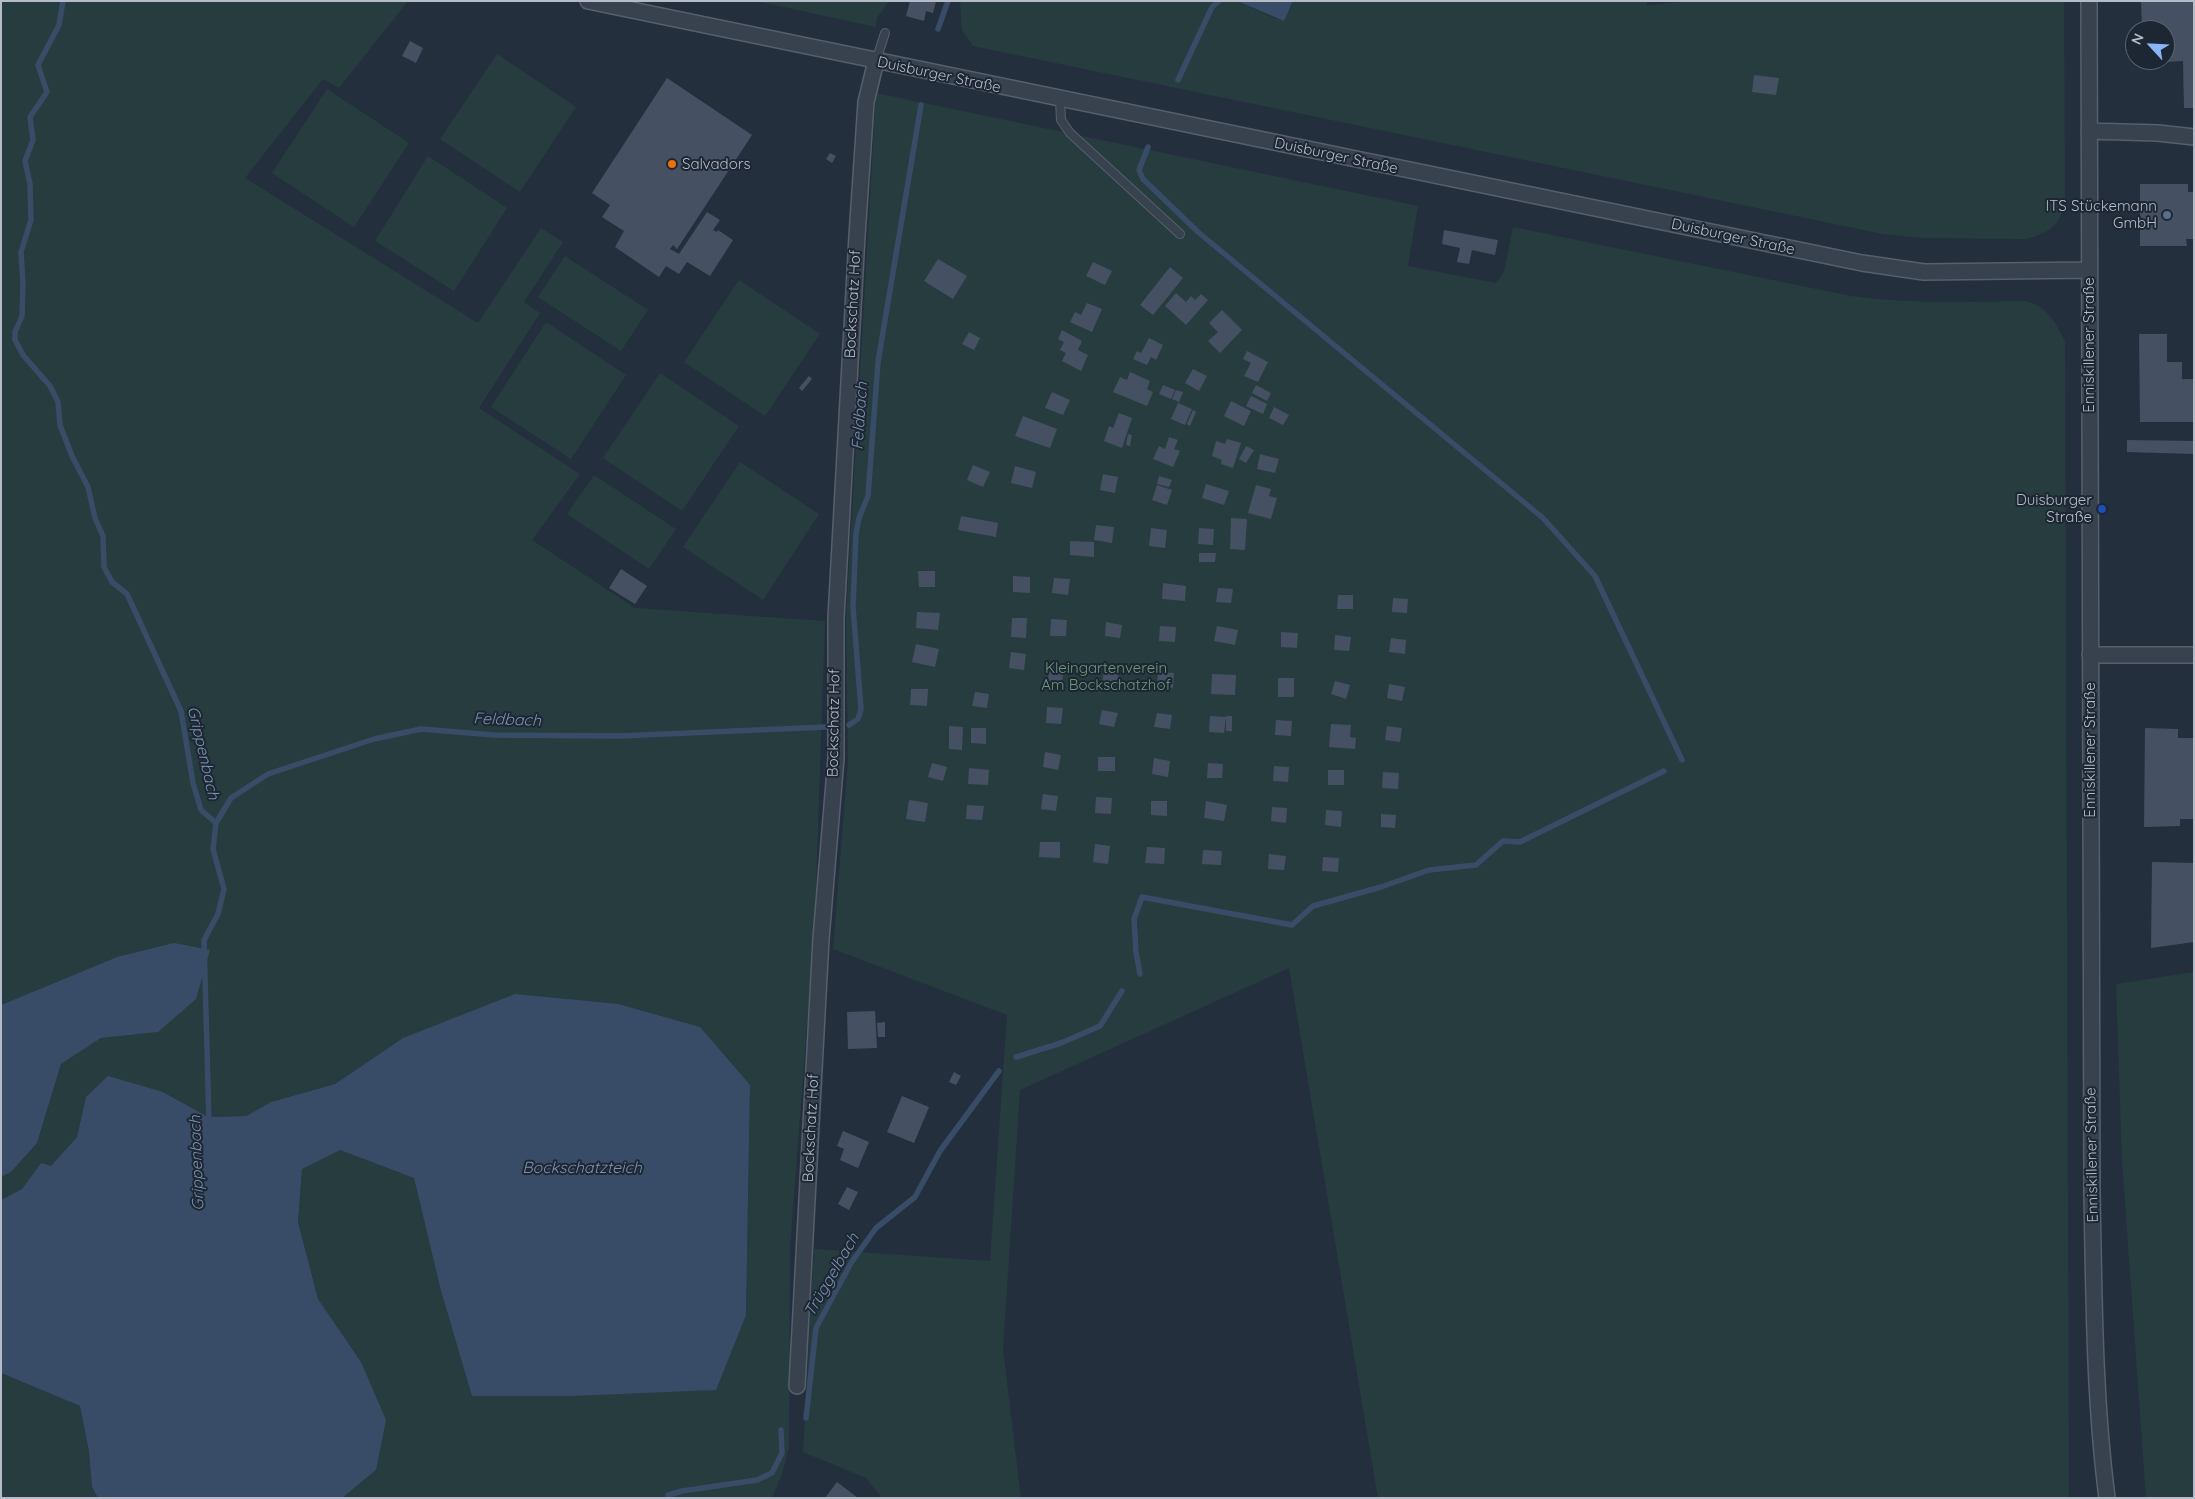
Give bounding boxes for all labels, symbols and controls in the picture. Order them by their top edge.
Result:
north arrow [2125,20,2175,70]
text: N [2127,31,2148,48]
street label: Duisburger Straße [876,53,1002,97]
street label: Duisburger Straße [1273,134,1399,178]
place label: Salvadors [682,155,751,173]
marker: Salvadors [666,158,678,170]
place label: ITS Stückemann GmbH [2046,197,2157,232]
marker: ITS Stückemann GmbH [2161,209,2173,221]
street label: Duisburger Straße [1670,215,1796,259]
street label: Bockschatz Hof [841,249,865,359]
street label: Enniskillener Straße [2080,277,2098,413]
water label: Feldbach [848,381,872,451]
place label: Duisburger Straße [2016,491,2092,526]
marker: Duisburger Straße [2096,503,2108,515]
park label: Kleingartenverein Am Bockschatzhof [1041,659,1171,694]
street label: Bockschatz Hof [824,669,844,777]
street label: Enniskillener Straße [2081,682,2099,818]
water label: Grippenbach [183,704,223,802]
water label: Feldbach [473,709,541,731]
street label: Bockschatz Hof [799,1073,823,1183]
street label: Enniskillener Straße [2082,1087,2102,1223]
water label: Grippenbach [186,1115,208,1211]
water label: Bockschatzteich [522,1158,642,1178]
water label: Trüggelbach [800,1230,864,1320]

